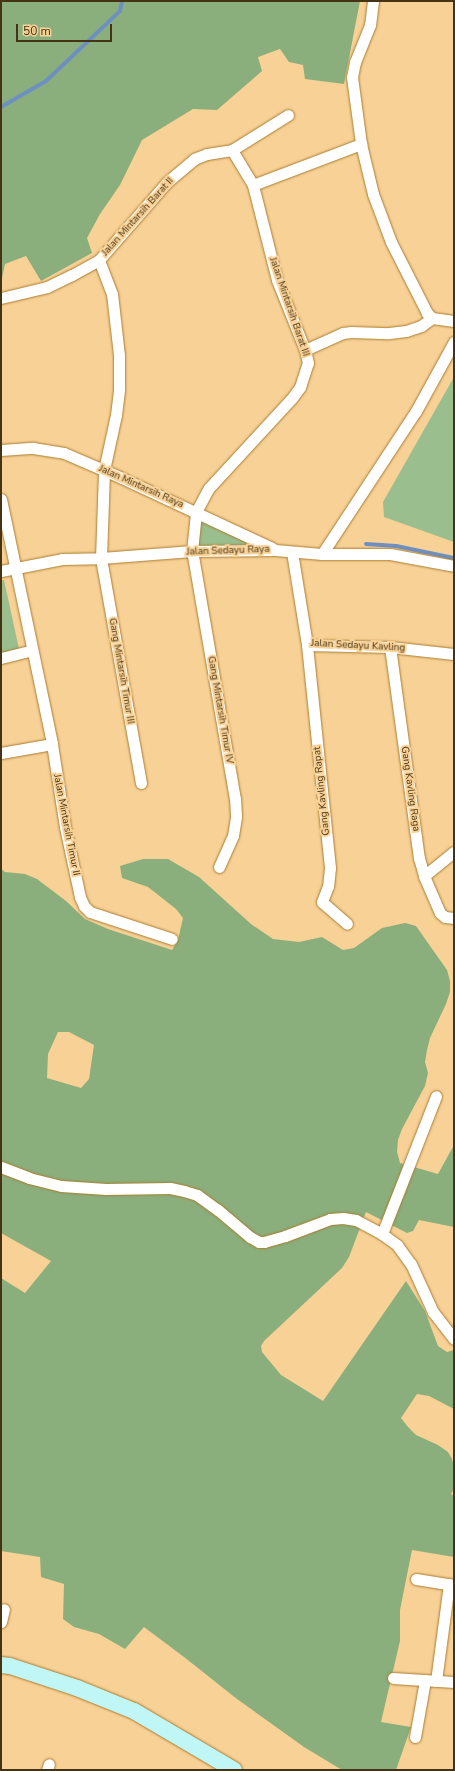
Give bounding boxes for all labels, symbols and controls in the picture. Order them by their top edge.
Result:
scale bar [18,16,114,42]
text: 50 m [23,23,51,39]
street label: Jalan Mintarsih Barat II [100,175,176,259]
street label: Jalan Mintarsih Barat III [266,256,312,358]
street label: Jalan Mintarsih Raya [97,463,185,511]
street label: Jalan Sedayu Raya [186,544,270,558]
street label: Gang Mintarsih Timur III [106,617,136,725]
street label: Jalan Sedayu Kavling [311,638,405,654]
street label: Gang Mintarsih Timur IV [205,655,235,765]
street label: Gang Kavling Rapat [311,746,333,836]
street label: Gang Kavling Raga [398,746,422,832]
street label: Jalan Mintarsih Timur II [50,773,82,877]

